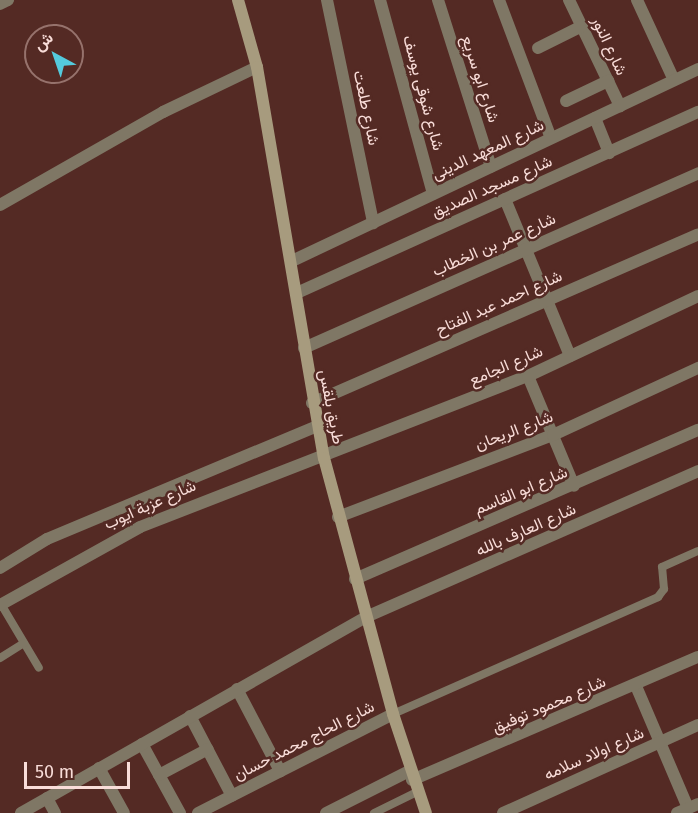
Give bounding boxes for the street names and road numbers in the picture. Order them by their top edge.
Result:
street label: شارع النور [587,14,631,78]
street label: شارع شوقى يوسف [398,33,448,153]
street label: شارع ابو سريع [457,33,503,125]
street label: شارع طلعت [349,69,383,147]
street label: شارع المعهد الدينى [429,116,547,184]
street label: شارع مسجد الصديق [429,152,555,222]
street label: شارع عمر بن الخطاب [429,209,559,281]
street label: شارع احمد عبد الفتاح [433,266,565,340]
street label: شارع الجامع [466,342,546,390]
street label: طريق بلقس [314,368,348,446]
street label: شارع الريحان [472,407,556,455]
street label: شارع ابو القاسم [471,463,571,519]
street label: شارع عزبة ايوب [101,476,199,534]
street label: شارع العارف بالله [473,499,579,561]
street label: شارع محمود توفيق [489,672,609,738]
street label: شارع الحاج محمد حسان [230,697,378,785]
street label: شارع اولاد سلامه [541,723,647,785]

